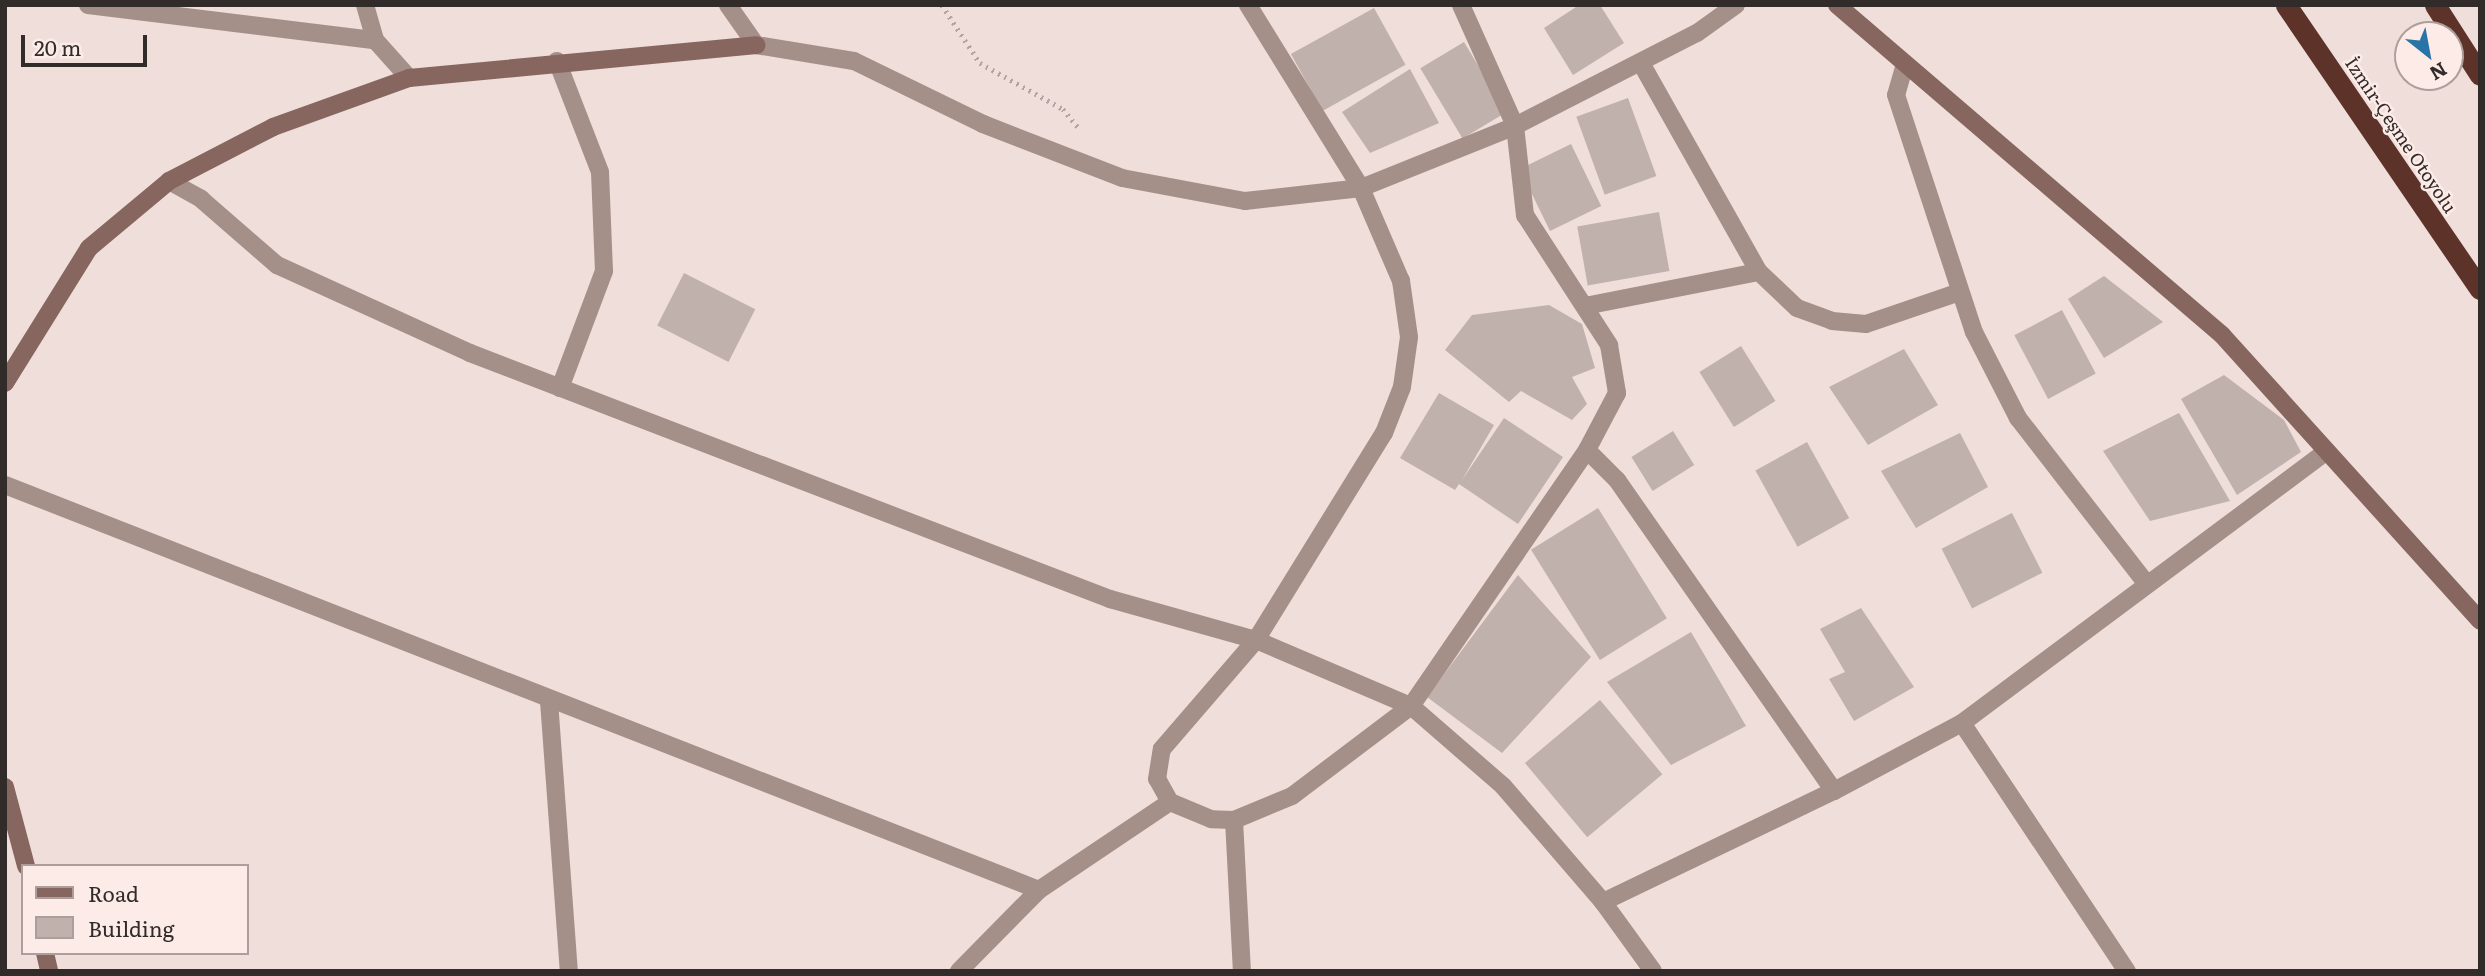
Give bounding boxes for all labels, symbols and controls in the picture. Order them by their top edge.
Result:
scale bar [24,21,150,65]
north arrow [2394,21,2464,91]
text: 20 m [34,31,81,62]
street label: İzmir-Çeşme Otoyolu [2341,53,2461,217]
text: N [2425,56,2453,88]
legend [21,864,248,955]
text: Road [88,877,139,908]
text: Building [88,912,174,943]

